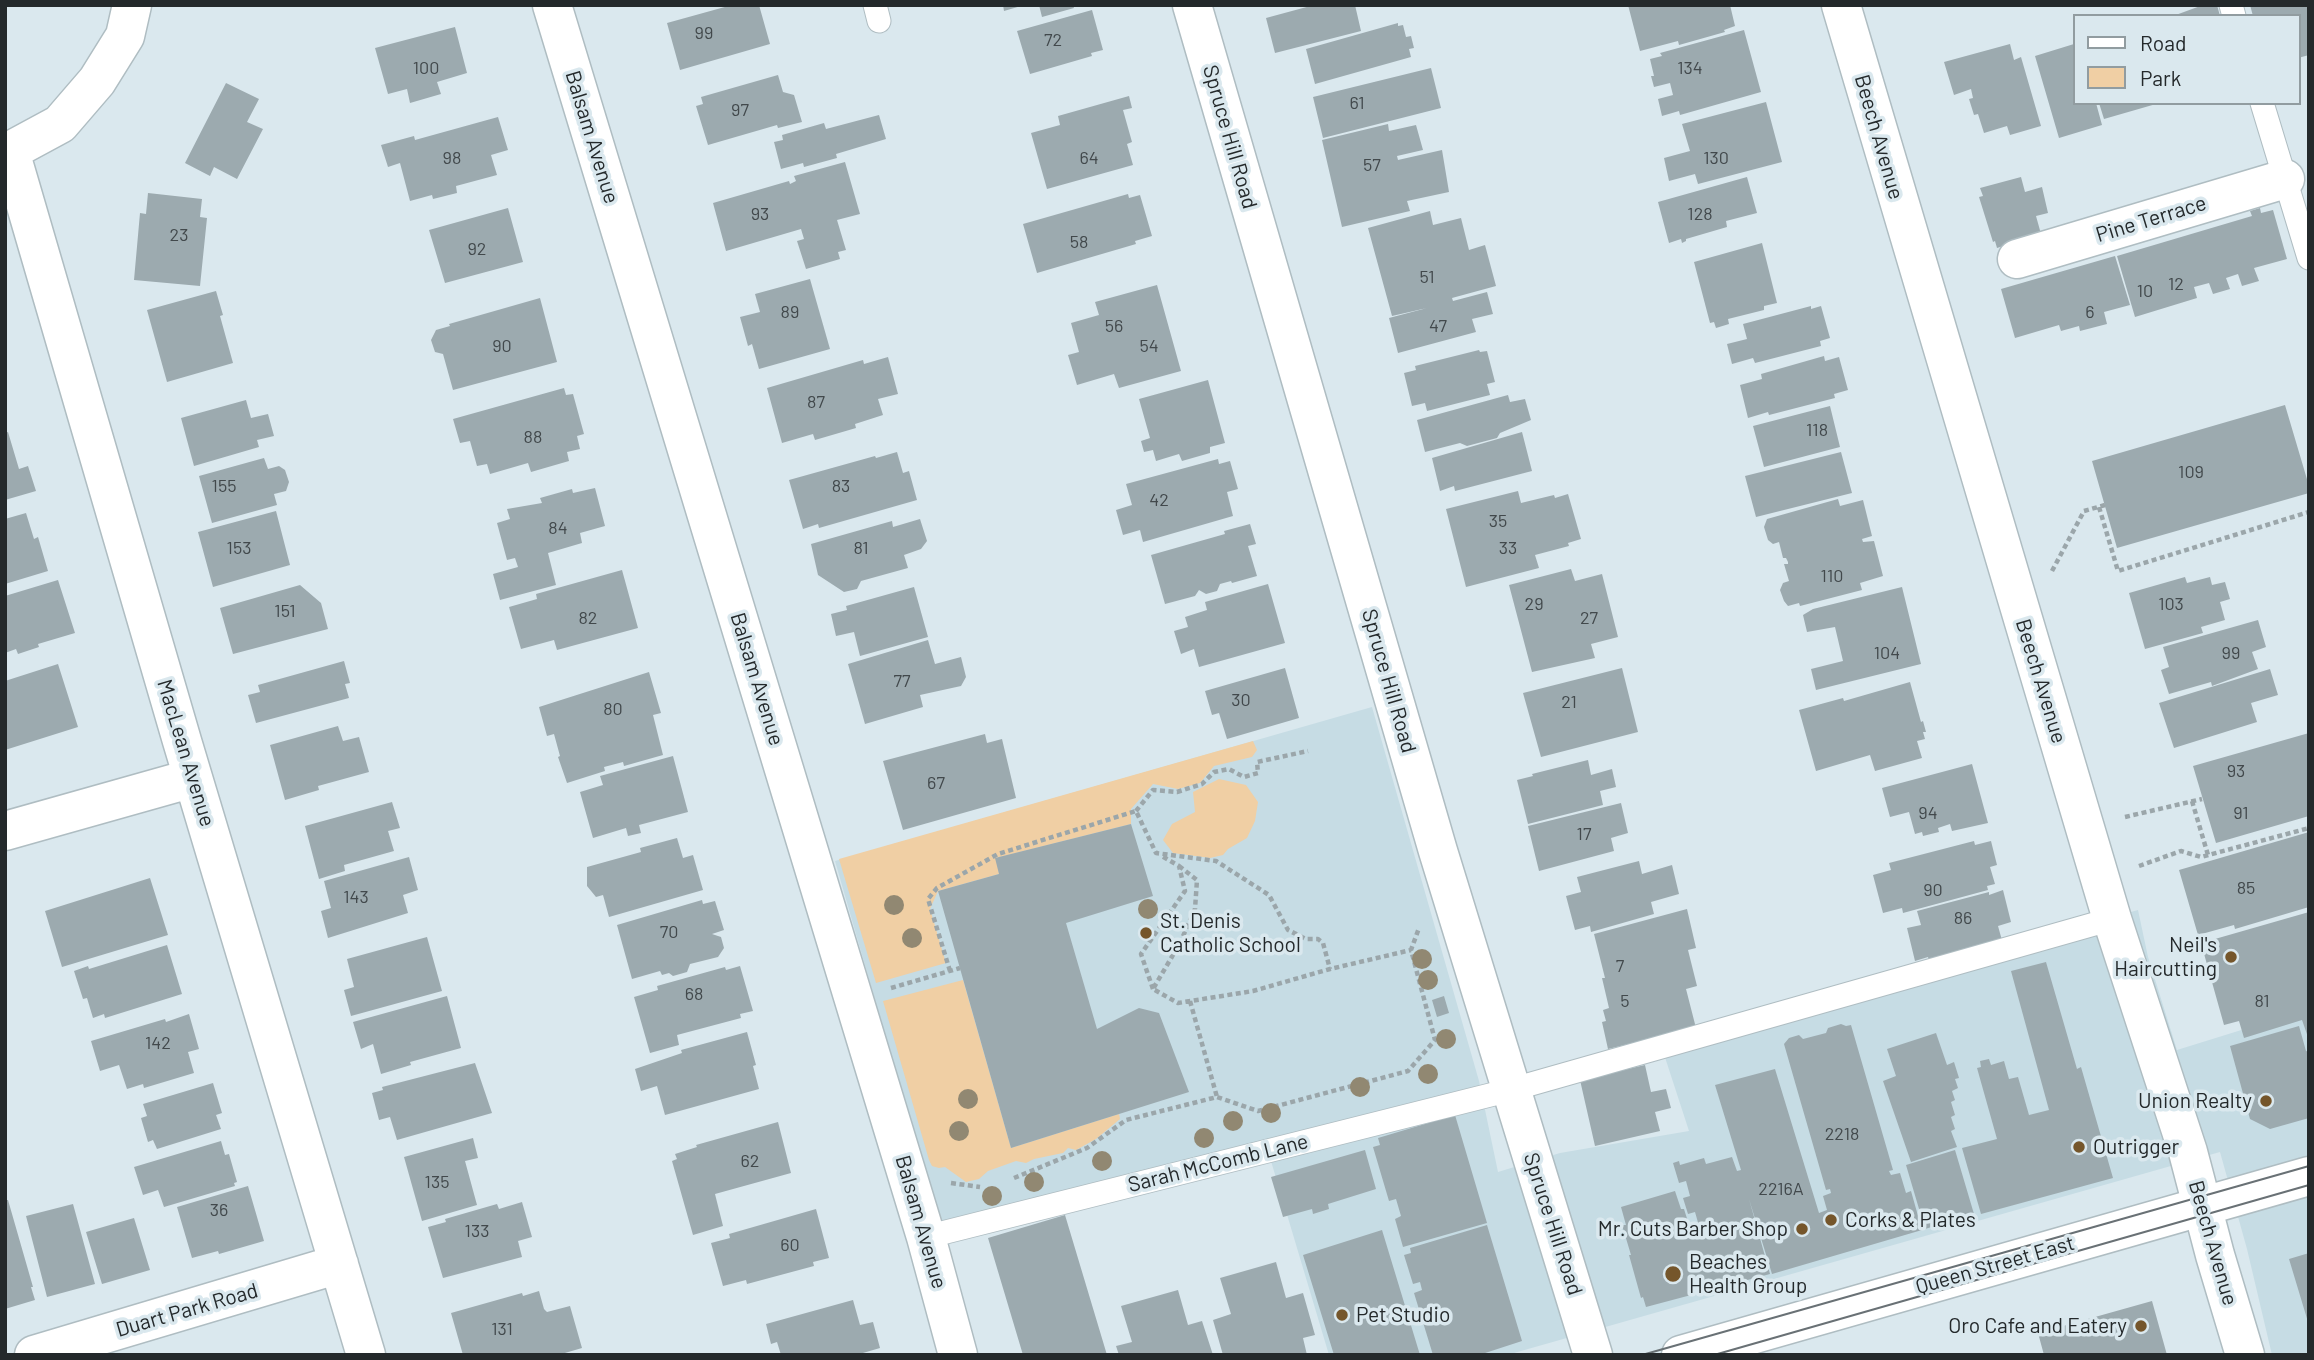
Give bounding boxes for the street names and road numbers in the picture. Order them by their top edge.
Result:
street label: Spruce Hill Road [1197,62,1263,212]
street label: Balsam Avenue [560,67,624,207]
street label: Beech Avenue [1849,72,1909,202]
street label: Pine Terrace [2093,190,2209,248]
street label: Spruce Hill Road [1356,606,1422,756]
street label: Balsam Avenue [725,609,789,749]
street label: Beech Avenue [2010,616,2072,746]
street label: MacLean Avenue [152,676,220,830]
street label: Sarah McComb Lane [1125,1128,1311,1198]
street label: Spruce Hill Road [1518,1150,1588,1298]
street label: Balsam Avenue [890,1152,952,1292]
street label: Beech Avenue [2183,1178,2243,1308]
street label: Queen Street East [1913,1230,2077,1300]
street label: Duart Park Road [113,1278,261,1342]

